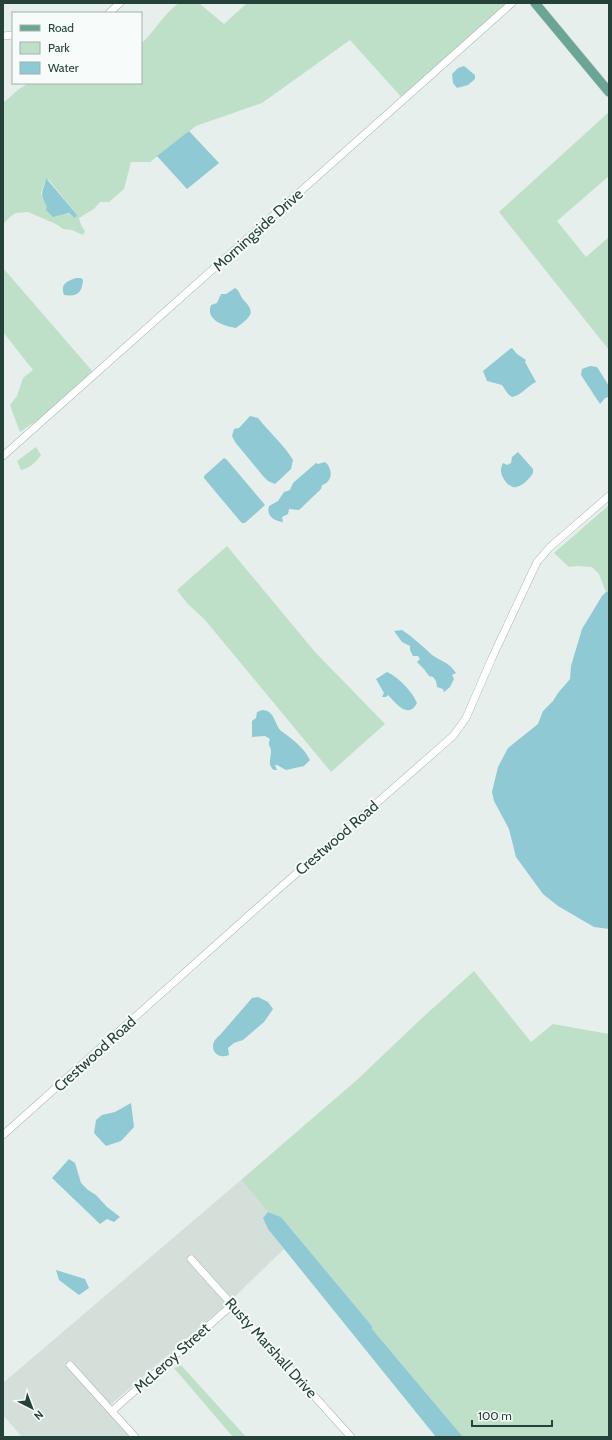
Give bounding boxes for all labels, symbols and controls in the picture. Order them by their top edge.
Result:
legend [12,12,142,84]
text: Road [48,20,74,35]
text: Park [48,40,70,55]
text: Water [48,60,79,75]
street label: Morningside Drive [209,185,307,275]
street label: Crestwood Road [292,797,382,879]
street label: Crestwood Road [50,1012,140,1096]
street label: Rusty Marshall Drive [221,1294,321,1402]
street label: McLeroy Street [130,1319,214,1397]
north arrow [12,1388,52,1428]
scale bar [472,1402,552,1428]
text: N [31,1408,46,1423]
text: 100 m [478,1408,512,1423]

